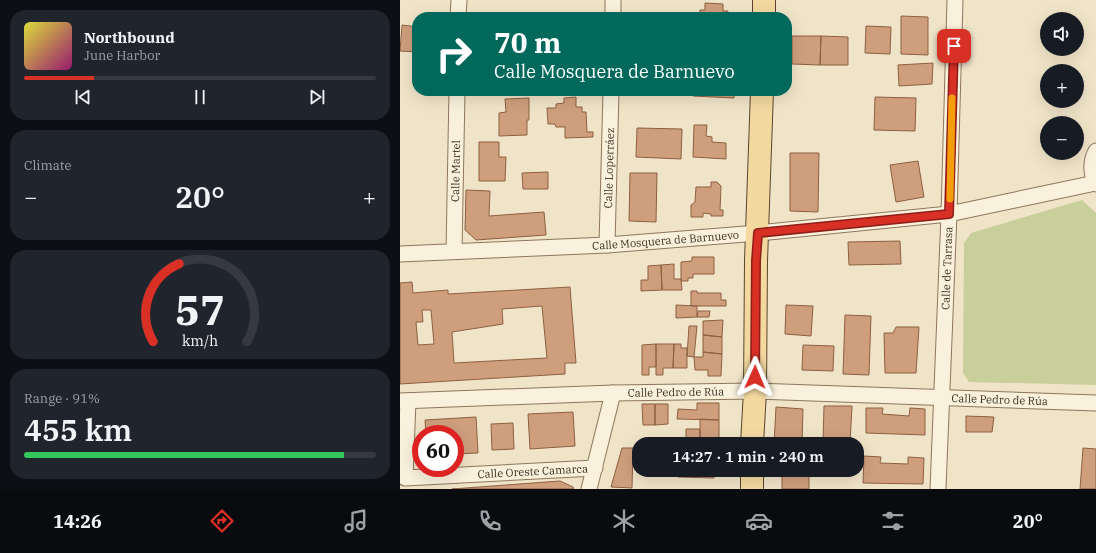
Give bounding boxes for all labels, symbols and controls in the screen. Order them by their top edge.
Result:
map controls [1040,12,1084,160]
button: sound [1040,12,1084,56]
text: 70 m [494,24,561,61]
text: Northbound [84,28,175,47]
icon: right [428,28,480,80]
pin [937,29,971,63]
icon: arrive [943,35,965,57]
text: June Harbor [84,47,160,64]
text: Calle Mosquera de Barnuevo [494,60,735,83]
button: + [1040,64,1084,108]
icon: previous [72,86,94,108]
icon: pause [189,86,211,108]
icon: next [306,86,328,108]
button: − [1040,116,1084,160]
street label: Calle Loperráez [601,127,617,209]
street label: Calle Martel [448,140,463,202]
text: Climate [24,157,71,174]
text: 20° [175,177,225,216]
text: − [24,182,37,211]
text: + [363,182,376,211]
street label: Calle de Tarrasa [938,226,955,310]
street label: Calle Mosquera de Barnuevo [592,228,740,253]
text: 57 [175,282,225,336]
text: km/h [182,331,218,350]
position arrow [734,356,776,398]
street label: Calle Pedro de Rúa [627,384,724,400]
text: Range · 91% [24,390,100,407]
street label: Calle Pedro de Rúa [951,391,1048,408]
text: 455 km [24,410,132,449]
speed limit sign: 60 [412,425,464,477]
text: 14:27 · 1 min · 240 m [672,447,824,466]
street label: Calle Oreste Camarca [477,461,588,481]
icon: directions [208,507,236,535]
icon: music [342,507,370,535]
icon: phone [476,507,504,535]
icon: climate [610,507,638,535]
icon: car [745,507,773,535]
icon: filters [879,507,907,535]
text: 14:26 [53,510,102,533]
text: 20° [1013,510,1043,533]

